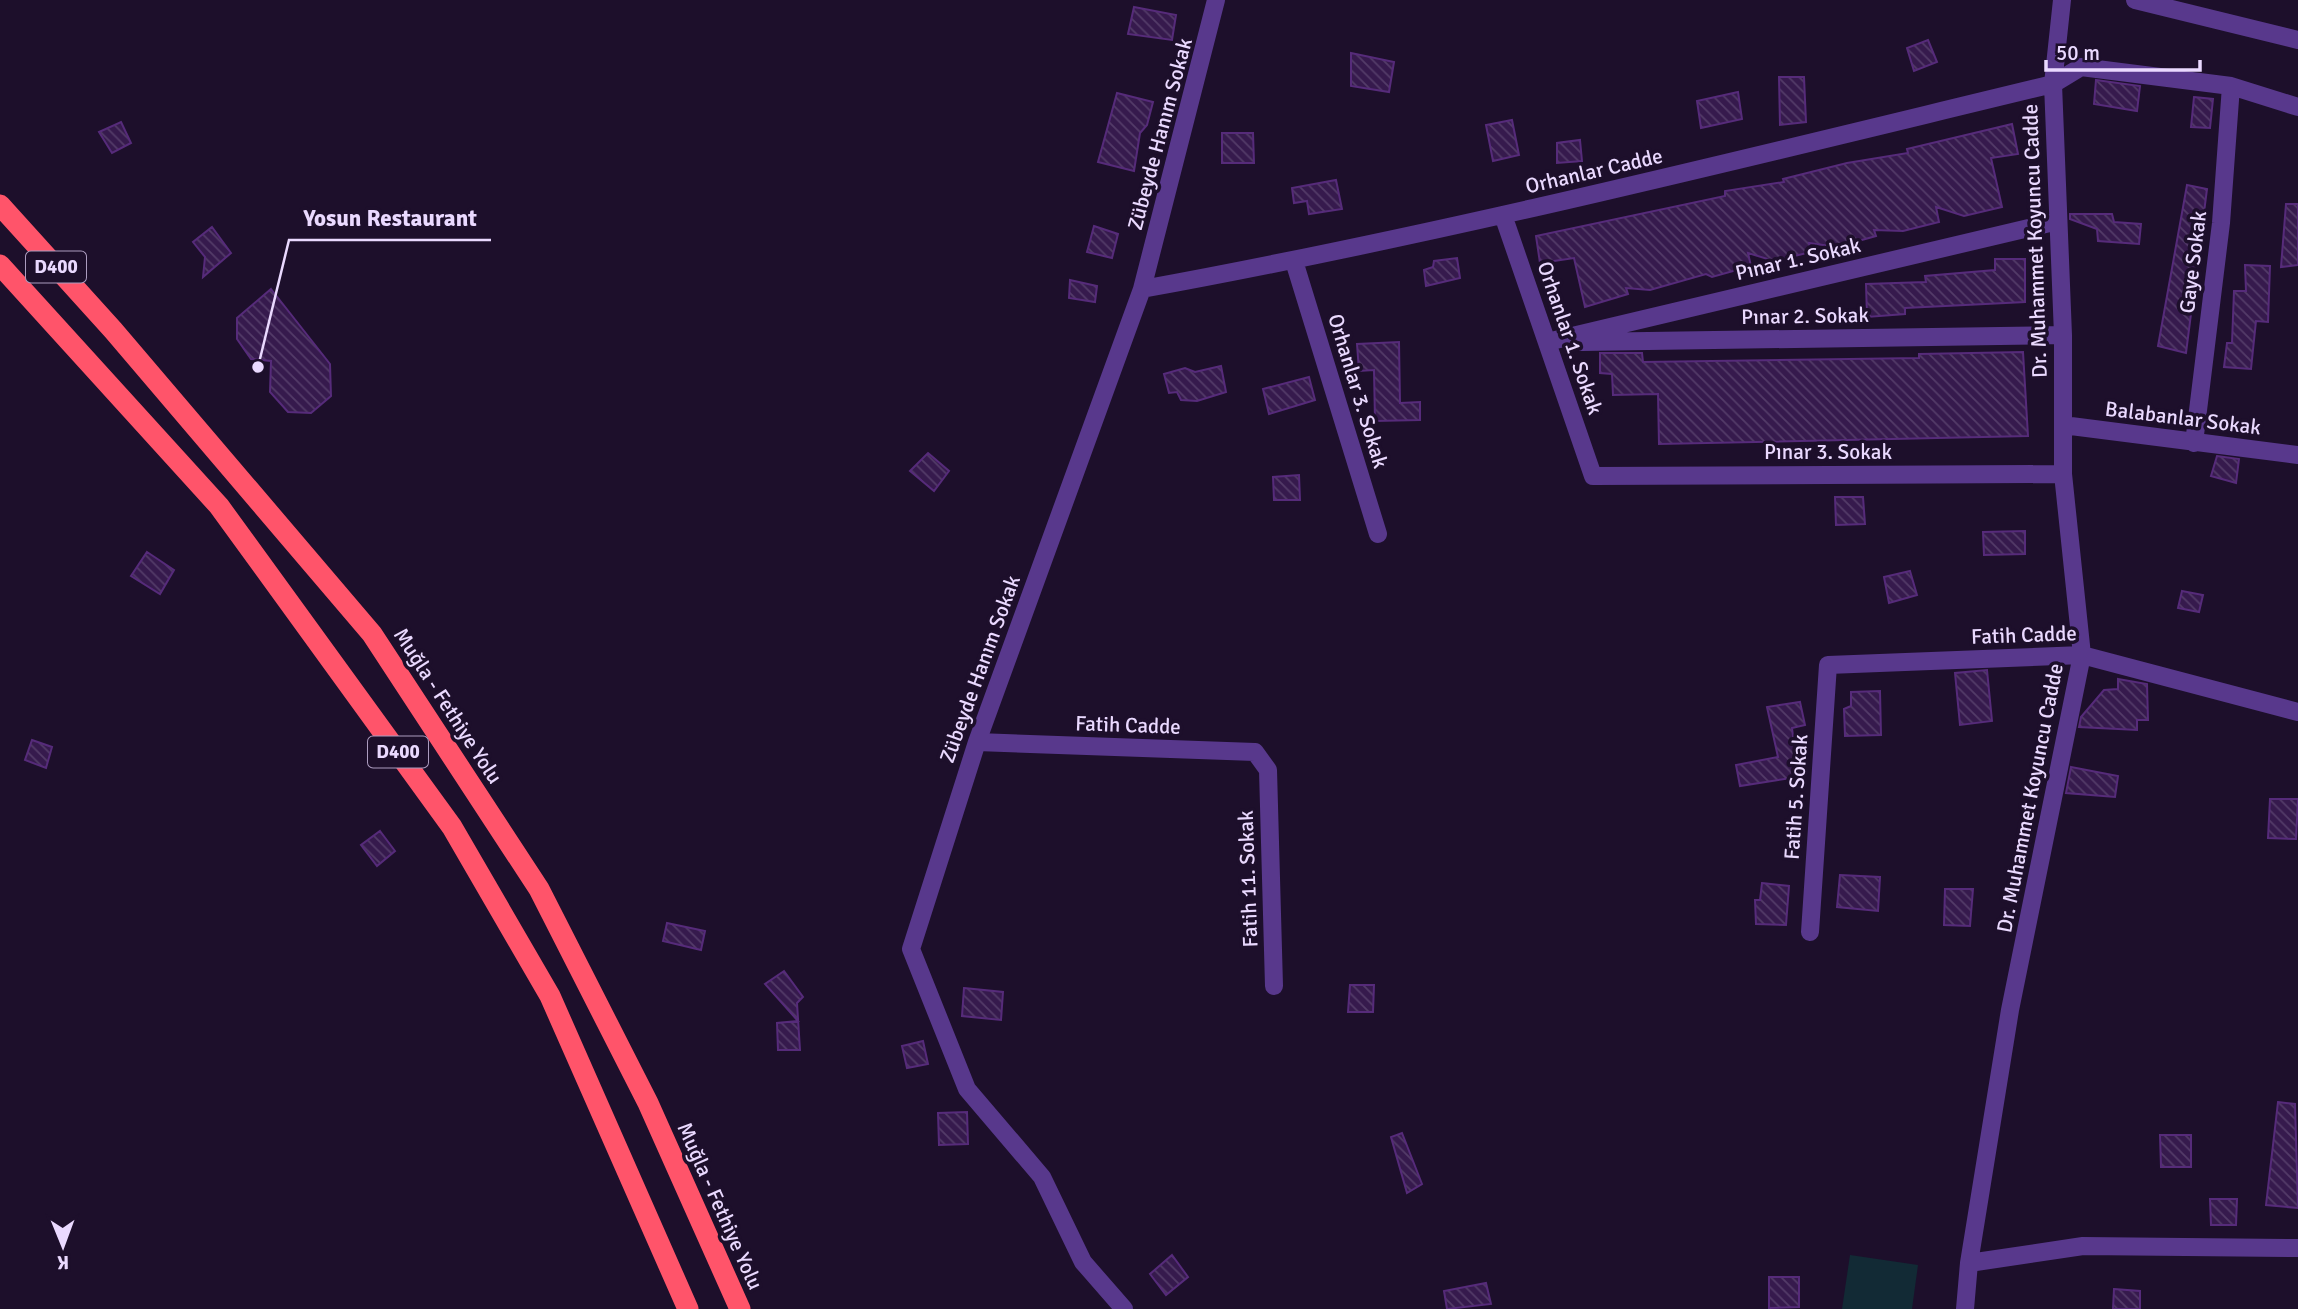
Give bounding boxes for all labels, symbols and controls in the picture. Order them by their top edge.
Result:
scale bar [2046,28,2200,72]
street label: Zübeyde Hanım Sokak [1122,35,1198,233]
text: 50 m [2056,40,2100,66]
street label: Dr. Muhammet Koyuncu Cadde [2017,104,2053,378]
street label: Orhanlar Cadde [1523,143,1665,199]
callout: Yosun Restaurant [289,196,491,240]
text: Yosun Restaurant [302,204,477,233]
street label: Gaye Sokak [2174,209,2212,315]
street label: Pınar 1. Sokak [1733,232,1864,286]
road number: D400 [26,252,86,282]
street label: Orhanlar 1. Sokak [1532,258,1608,418]
street label: Pınar 2. Sokak [1741,302,1870,330]
street label: Orhanlar 3. Sokak [1322,311,1394,472]
street label: Balabanlar Sokak [2104,396,2263,441]
street label: Pınar 3. Sokak [1764,439,1892,465]
street label: Zübeyde Hanım Sokak [934,571,1026,766]
street label: Fatih Cadde [1971,620,2077,650]
street label: Muğla - Fethiye Yolu [388,623,508,789]
street label: Dr. Muhammet Koyuncu Cadde [1991,661,2069,935]
street label: Fatih Cadde [1075,710,1181,740]
street label: Fatih 5. Sokak [1779,733,1813,861]
road number: D400 [368,736,428,768]
street label: Fatih 11. Sokak [1233,810,1263,948]
street label: Muğla - Fethiye Yolu [671,1118,769,1294]
north arrow [28,1211,98,1281]
text: K [57,1250,69,1274]

